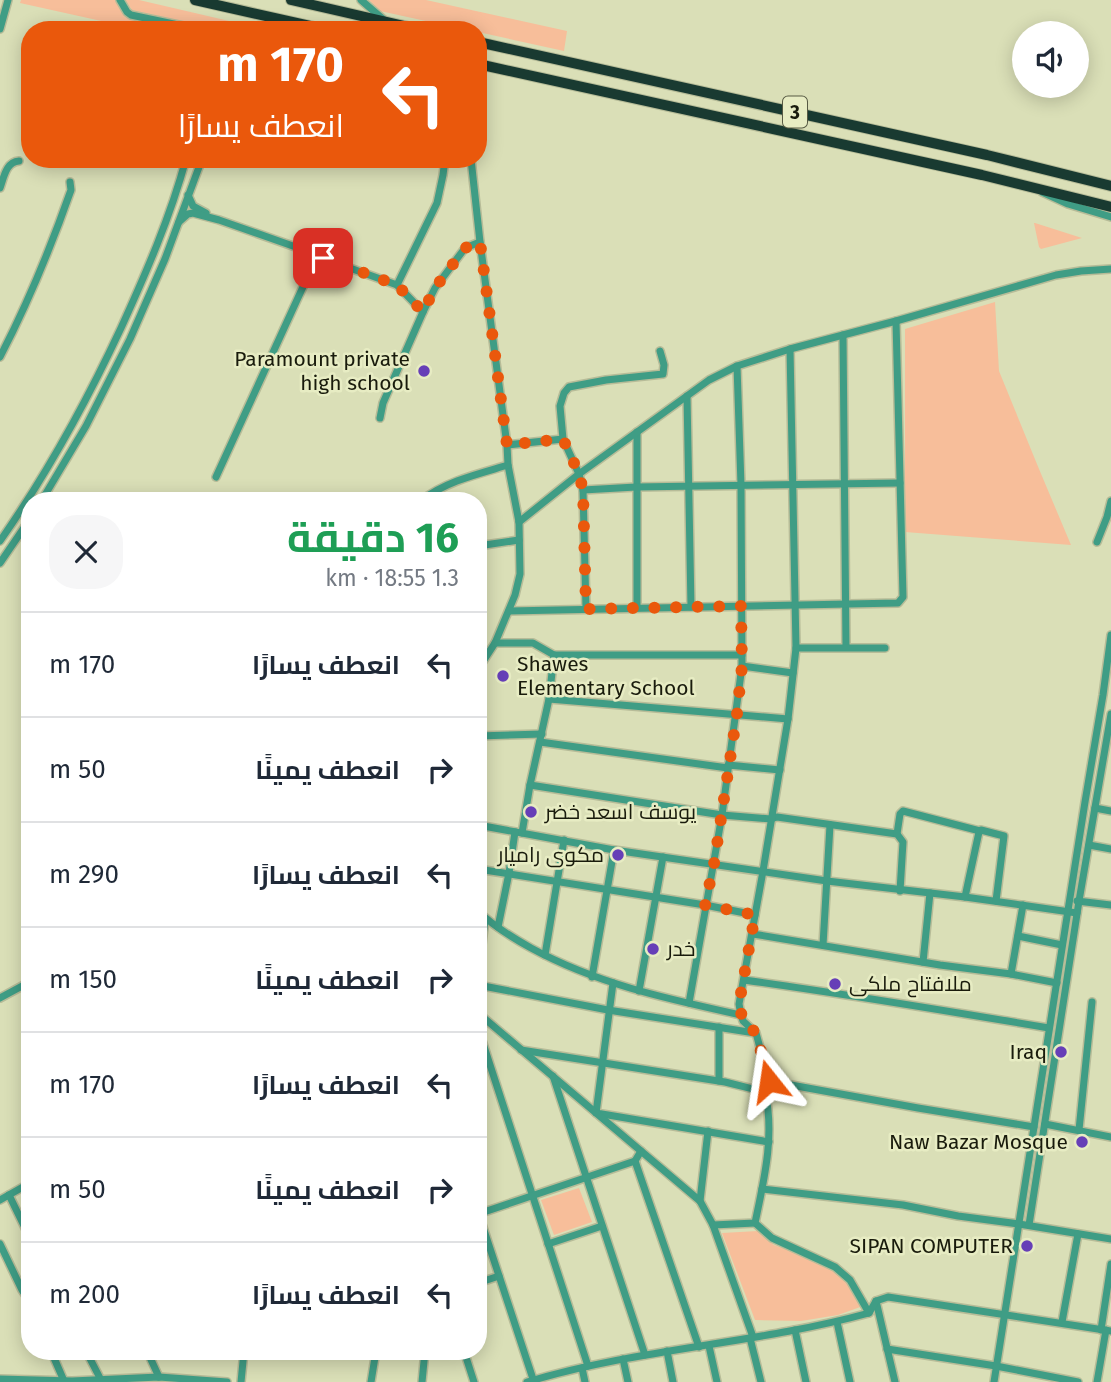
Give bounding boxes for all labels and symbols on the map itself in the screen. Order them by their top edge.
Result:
road number: 3 [783,96,807,128]
pin [293,228,353,288]
place label: Paramount private high school [234,346,410,396]
marker: Paramount private high school [416,363,432,379]
place label: Shawes Elementary School [517,651,695,701]
marker: Shawes Elementary School [495,668,511,684]
place label: يوسف اسعد خضر [544,799,697,825]
marker: يوسف اسعد خضر [523,804,539,820]
place label: مکوی رامیار [497,842,604,868]
marker: مکوی رامیار [610,847,626,863]
place label: خدر [666,936,695,962]
marker: خدر [645,941,661,957]
place label: ملافتاح ملکی [849,971,972,998]
marker: ملافتاح ملکی [827,976,843,992]
place label: Iraq [1009,1039,1047,1065]
position arrow [732,1044,806,1118]
marker: Iraq [1053,1044,1069,1060]
place label: Naw Bazar Mosque [889,1129,1068,1155]
marker: Naw Bazar Mosque [1074,1134,1090,1150]
place label: SIPAN COMPUTER [850,1233,1013,1259]
marker: SIPAN COMPUTER [1019,1238,1035,1254]

